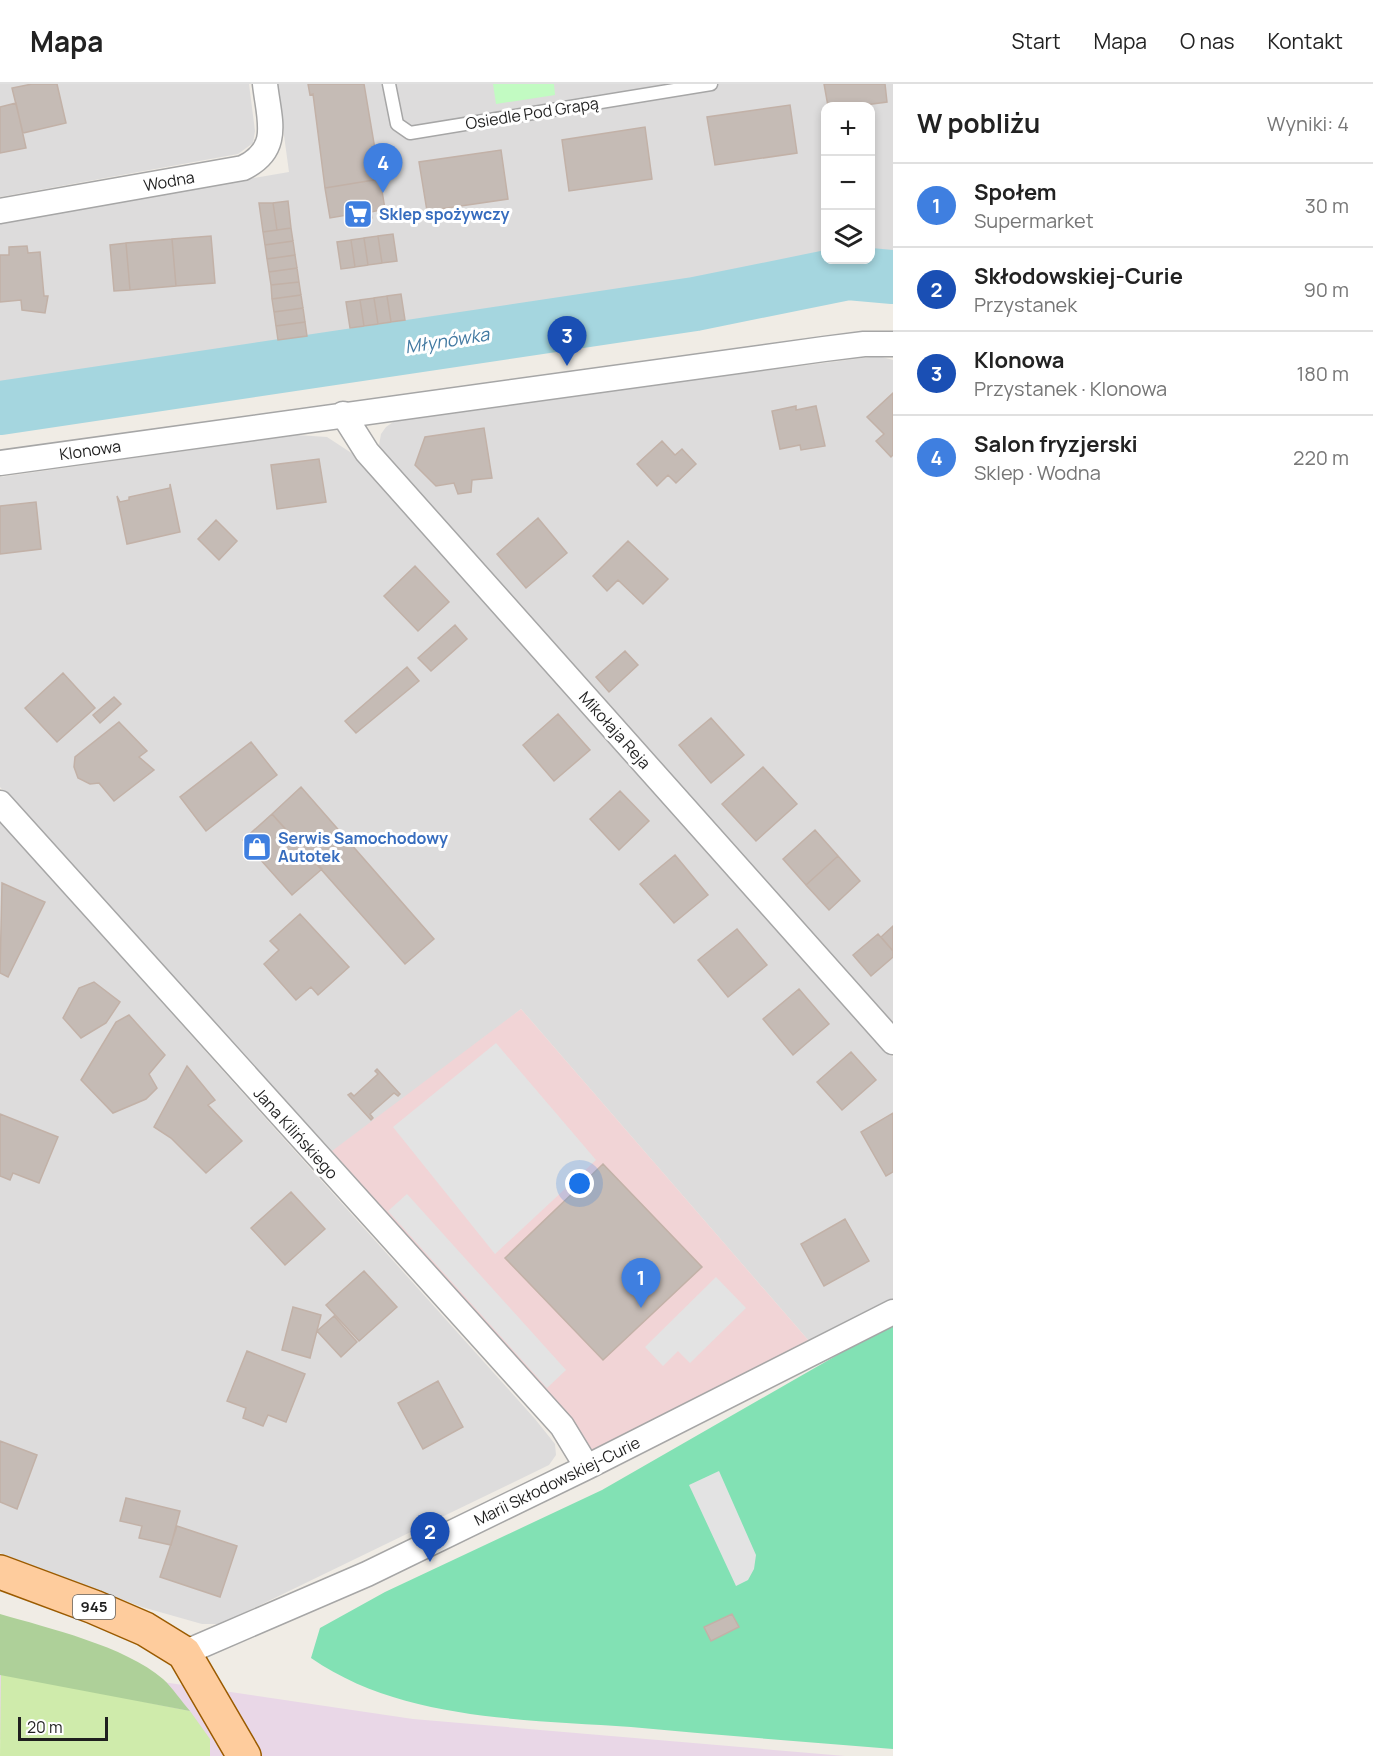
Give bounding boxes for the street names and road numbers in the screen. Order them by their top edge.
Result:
street label: Osiedle Pod Grapą [464,92,600,134]
street label: Wodna [142,166,196,196]
street label: Klonowa [58,435,122,465]
street label: Mikołaja Reja [574,686,656,774]
street label: Jana Kilińskiego [249,1082,343,1184]
street label: Marii Skłodowskiej-Curie [470,1431,644,1531]
road number: 945 [73,1595,115,1619]

